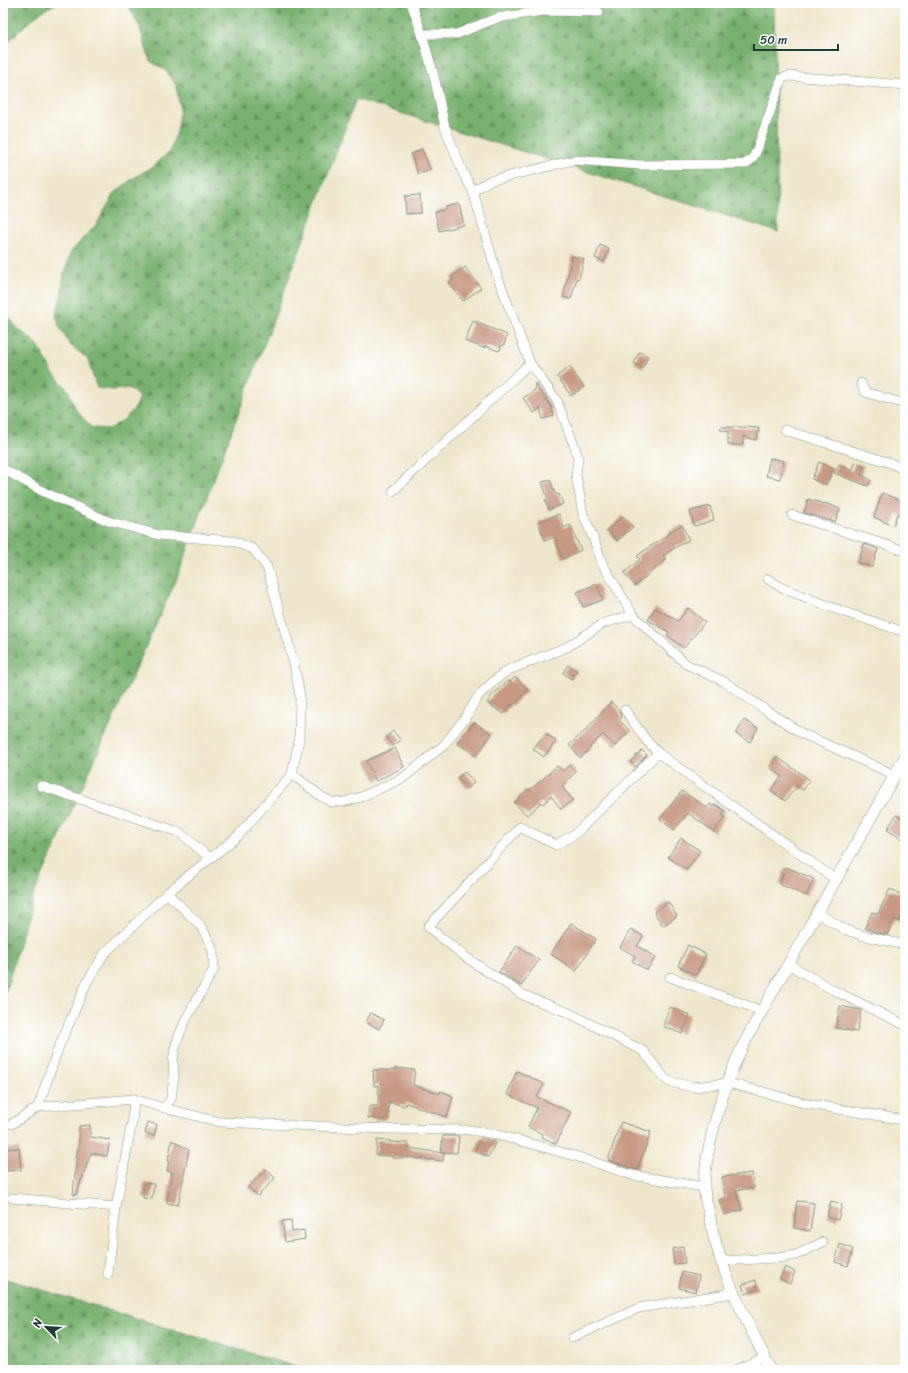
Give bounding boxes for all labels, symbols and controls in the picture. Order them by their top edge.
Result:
scale bar [754,26,838,52]
text: 50 m [760,29,787,51]
north arrow [26,1307,66,1347]
text: N [27,1315,48,1331]

